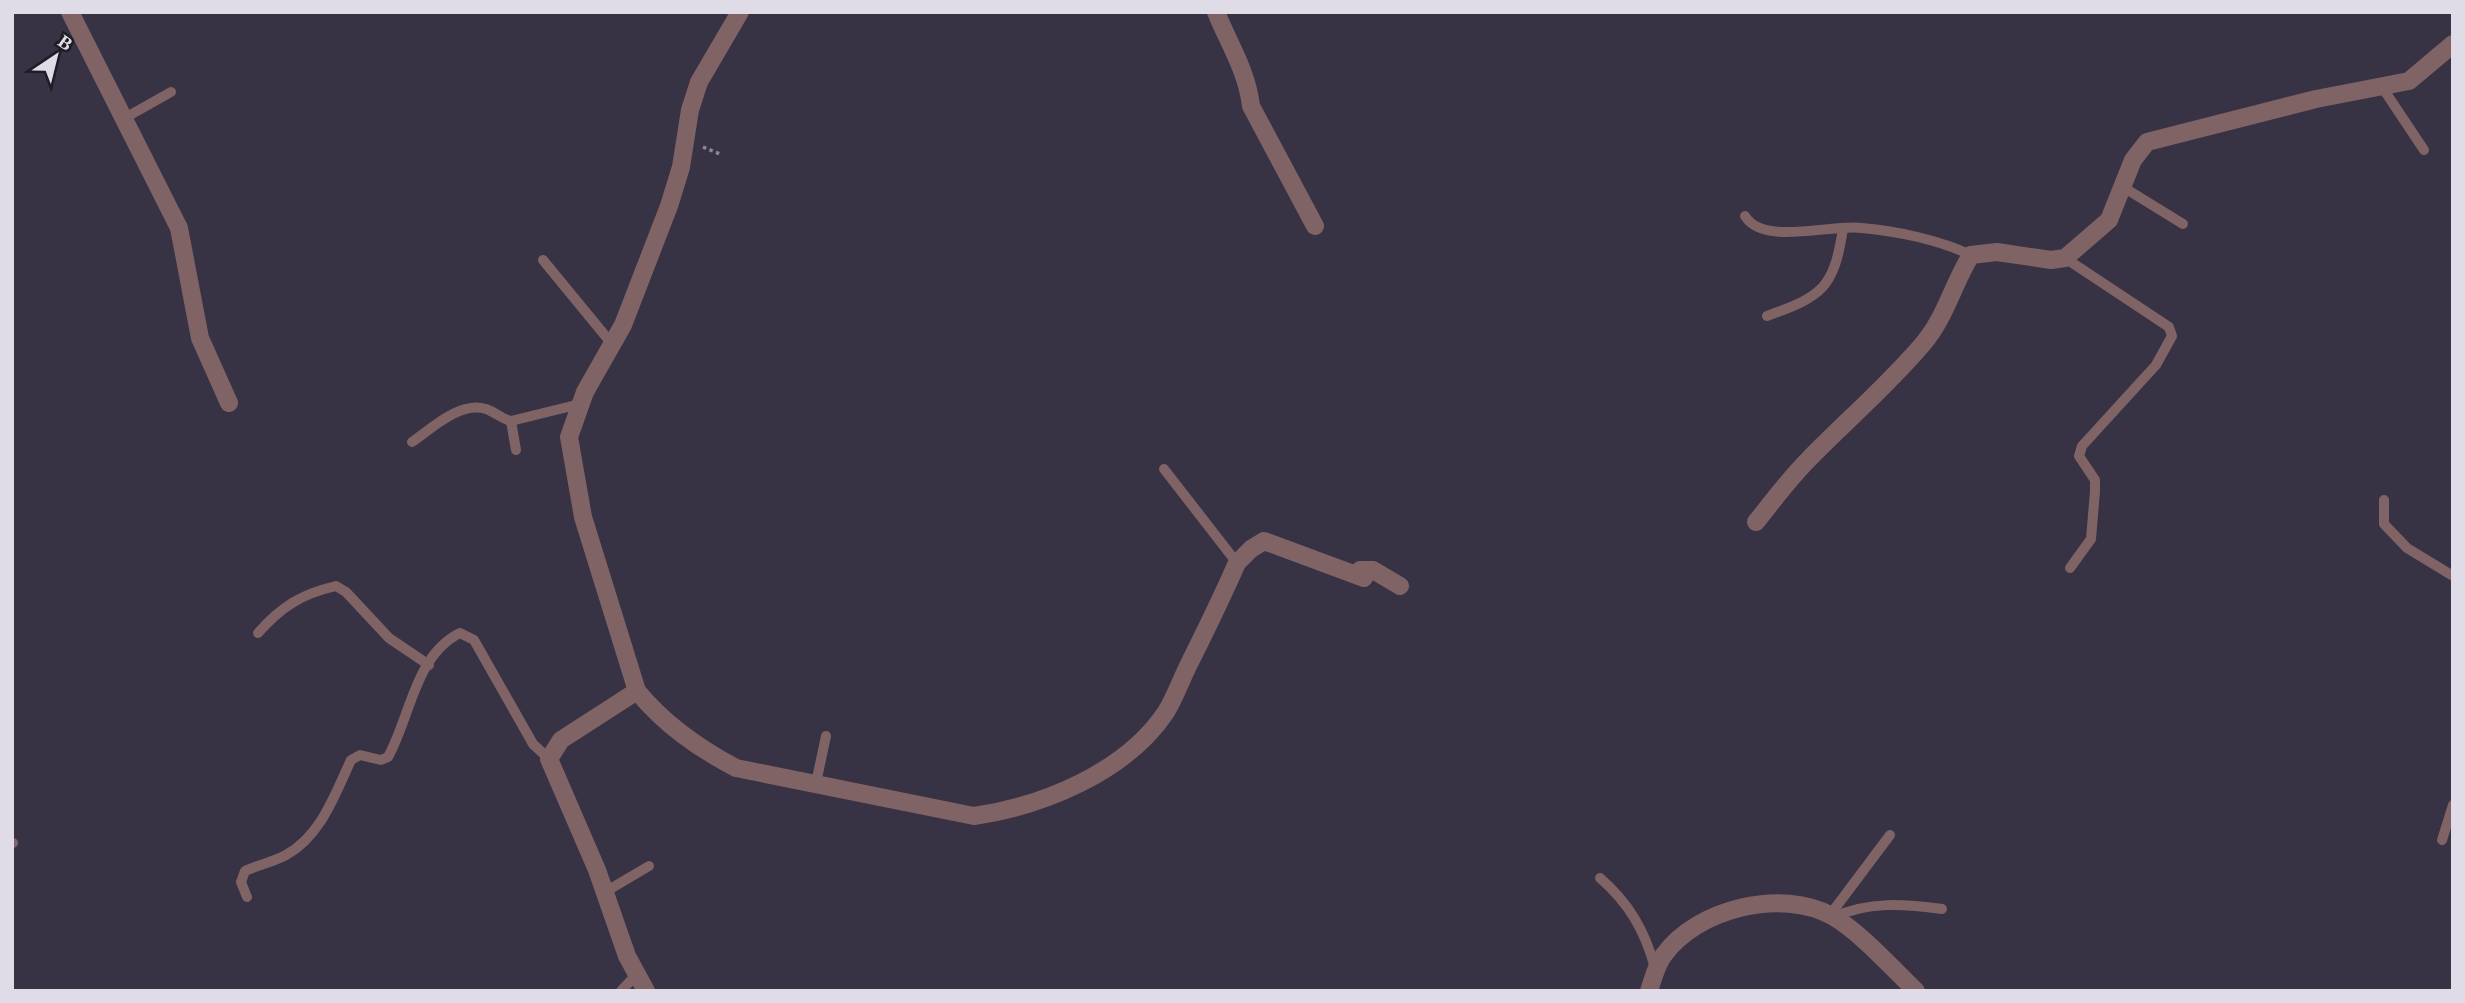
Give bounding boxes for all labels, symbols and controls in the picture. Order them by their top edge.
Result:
north arrow [21,21,91,91]
text: B [54,30,77,55]

